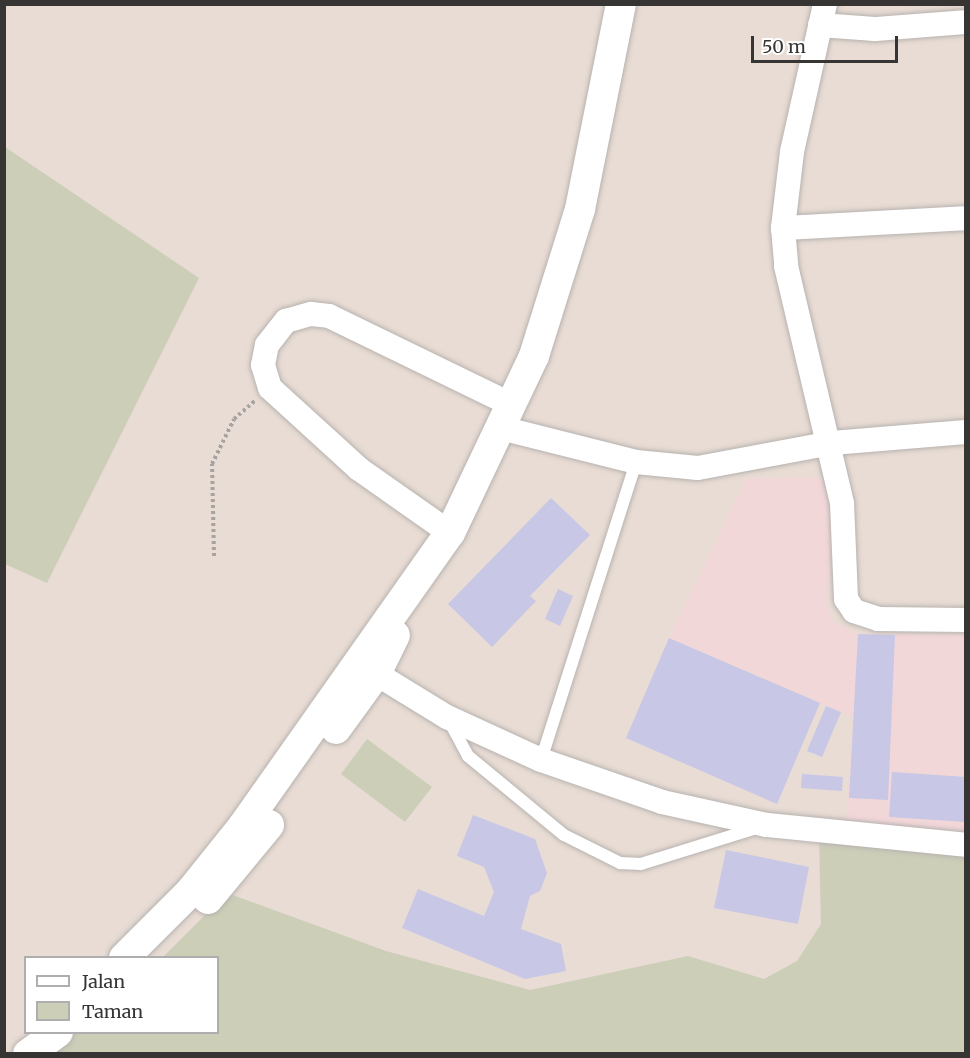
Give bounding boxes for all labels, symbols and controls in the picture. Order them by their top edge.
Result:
scale bar [754,24,901,62]
text: 50 m [762,35,806,58]
legend [24,956,219,1034]
text: Jalan [82,970,125,993]
text: Taman [82,1000,143,1023]

